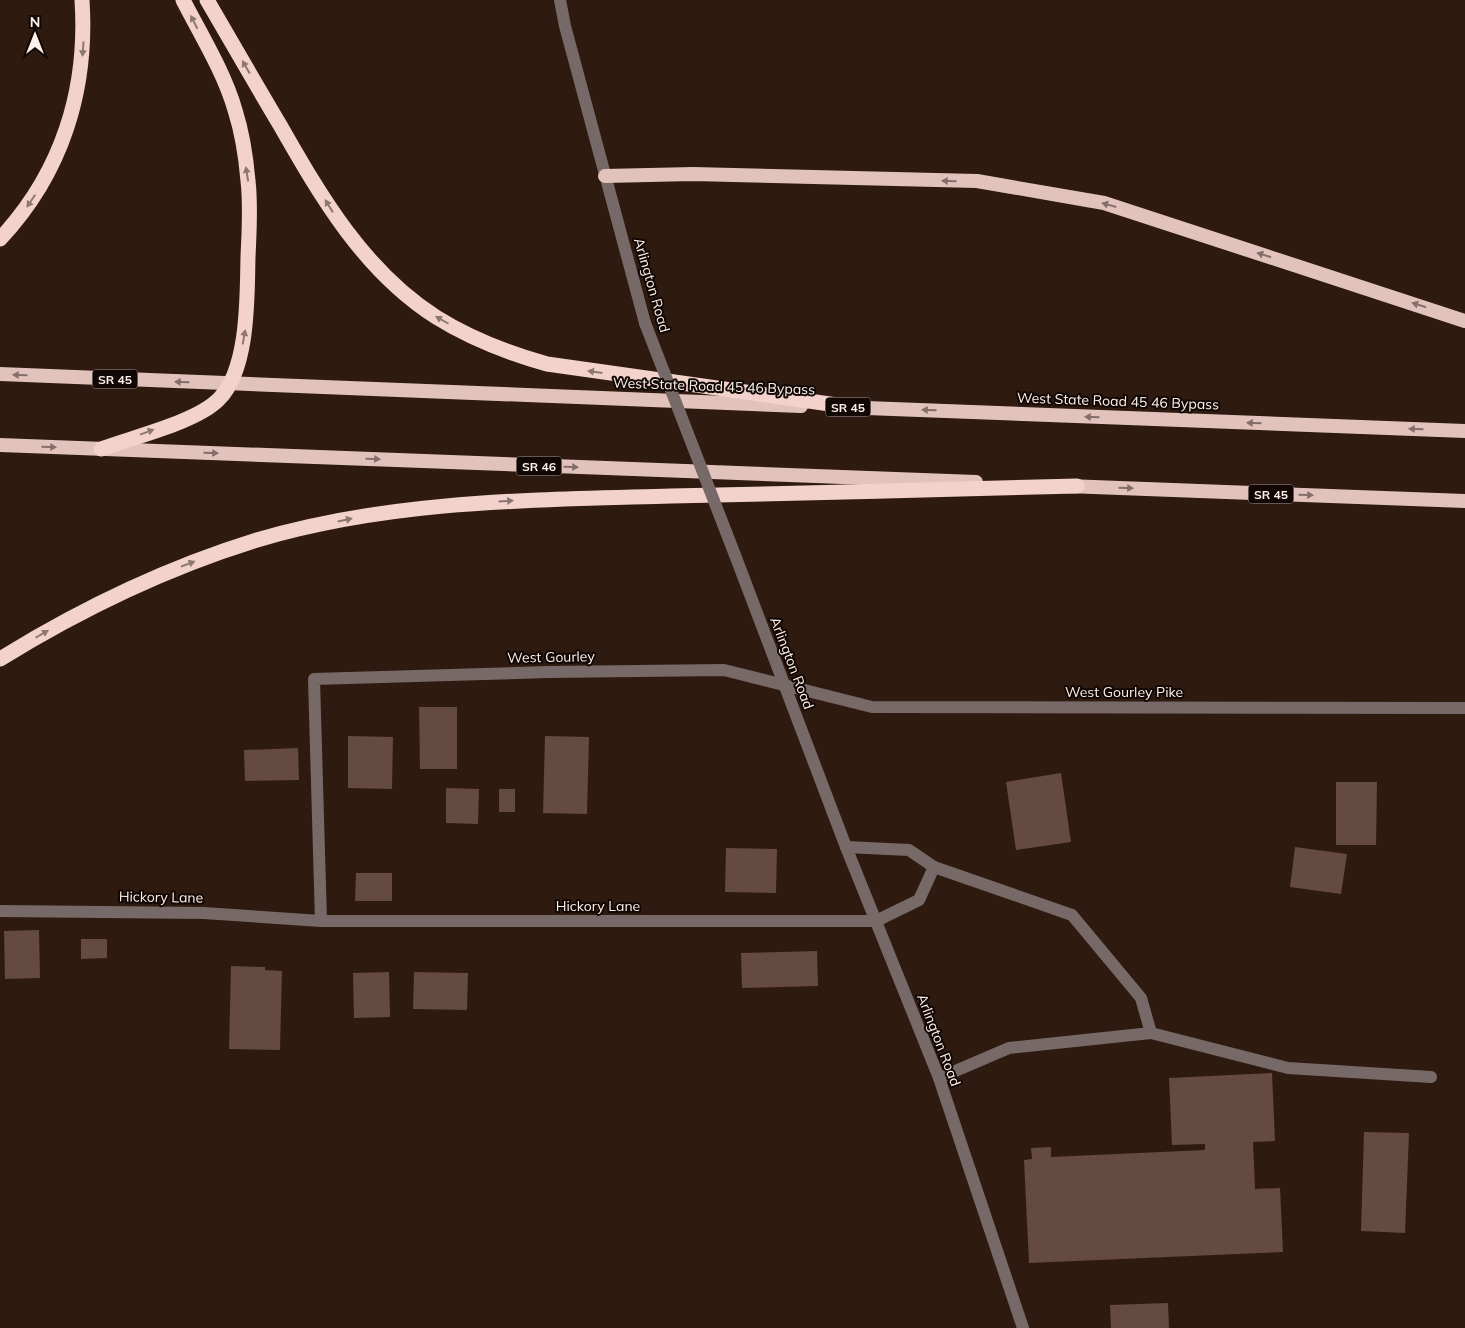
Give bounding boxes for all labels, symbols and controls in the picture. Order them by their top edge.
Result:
north arrow [10,10,60,60]
text: N [30,13,40,31]
one-way arrow [190,15,198,29]
one-way arrow [78,41,86,57]
one-way arrow [242,59,250,74]
one-way arrow [243,166,251,182]
one-way arrow [941,176,957,184]
one-way arrow [27,194,36,207]
one-way arrow [324,200,333,213]
one-way arrow [1102,201,1117,209]
street label: Arlington Road [630,236,674,334]
one-way arrow [1256,251,1271,259]
one-way arrow [1411,301,1426,309]
one-way arrow [436,316,449,325]
one-way arrow [240,328,248,344]
one-way arrow [587,368,603,376]
road number: SR 45 [92,369,138,388]
one-way arrow [11,371,27,379]
street label: West State Road 45 46 Bypass [613,373,816,399]
one-way arrow [174,377,190,385]
street label: West State Road 45 46 Bypass [1017,388,1220,414]
road number: SR 45 [826,398,870,417]
one-way arrow [921,406,937,414]
one-way arrow [1083,412,1099,420]
one-way arrow [1246,419,1262,427]
one-way arrow [1408,425,1424,433]
one-way arrow [140,428,155,436]
one-way arrow [41,443,57,451]
one-way arrow [203,449,219,457]
one-way arrow [366,456,382,464]
road number: SR 46 [516,456,562,476]
one-way arrow [563,463,579,471]
road number: SR 45 [1248,484,1294,504]
one-way arrow [1118,485,1134,493]
one-way arrow [1298,491,1314,499]
one-way arrow [498,497,514,505]
one-way arrow [337,516,352,524]
one-way arrow [181,560,196,567]
street label: Arlington Road [766,614,818,712]
one-way arrow [35,629,48,638]
street label: West Gourley [507,647,595,667]
street label: West Gourley Pike [1065,683,1183,701]
street label: Hickory Lane [119,887,203,907]
street label: Hickory Lane [556,897,640,915]
street label: Arlington Road [913,991,965,1089]

